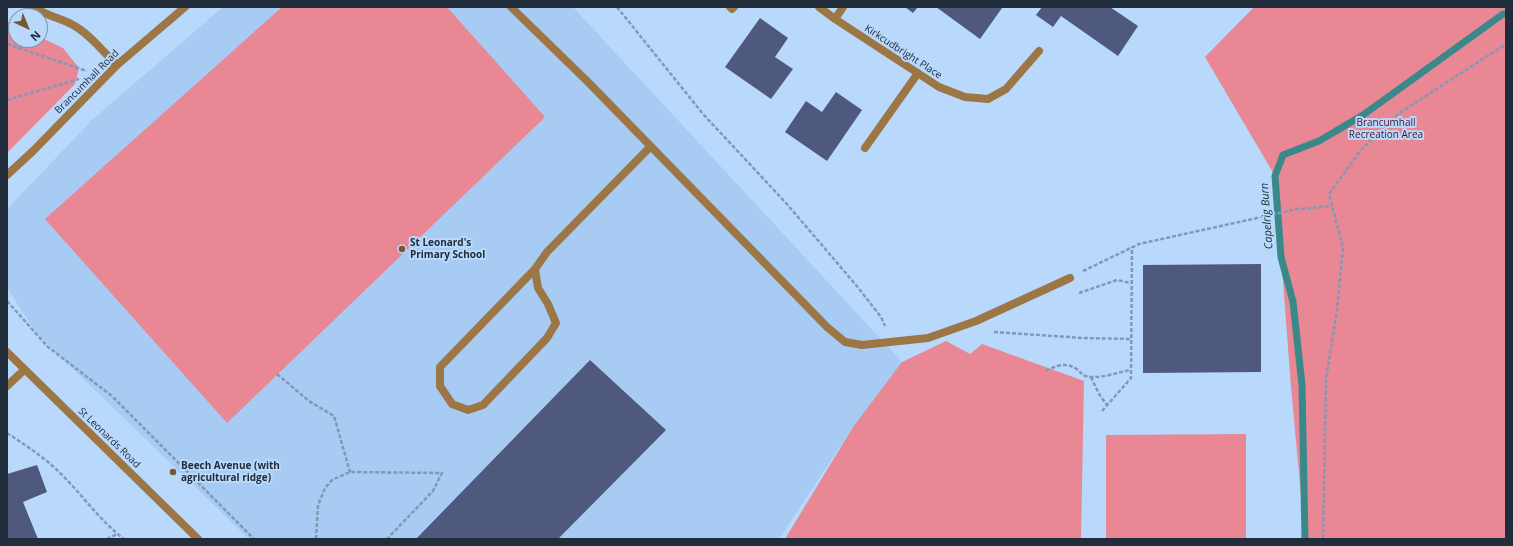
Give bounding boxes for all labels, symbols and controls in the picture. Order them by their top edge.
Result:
north arrow [8,8,48,48]
street label: Kirkcudbright Place [862,22,944,82]
text: N [28,28,44,45]
street label: Brancumhall Road [52,47,122,117]
park label: Brancumhall Recreation Area [1349,117,1423,140]
water label: Capelrig Burn [1258,182,1276,250]
place label: St Leonard's Primary School [410,237,485,260]
marker: St Leonard's Primary School [397,244,407,254]
street label: St Leonards Road [75,405,143,471]
place label: Beech Avenue (with agricultural ridge) [181,460,280,484]
marker: Beech Avenue (with agricultural ridge) [168,467,178,477]

